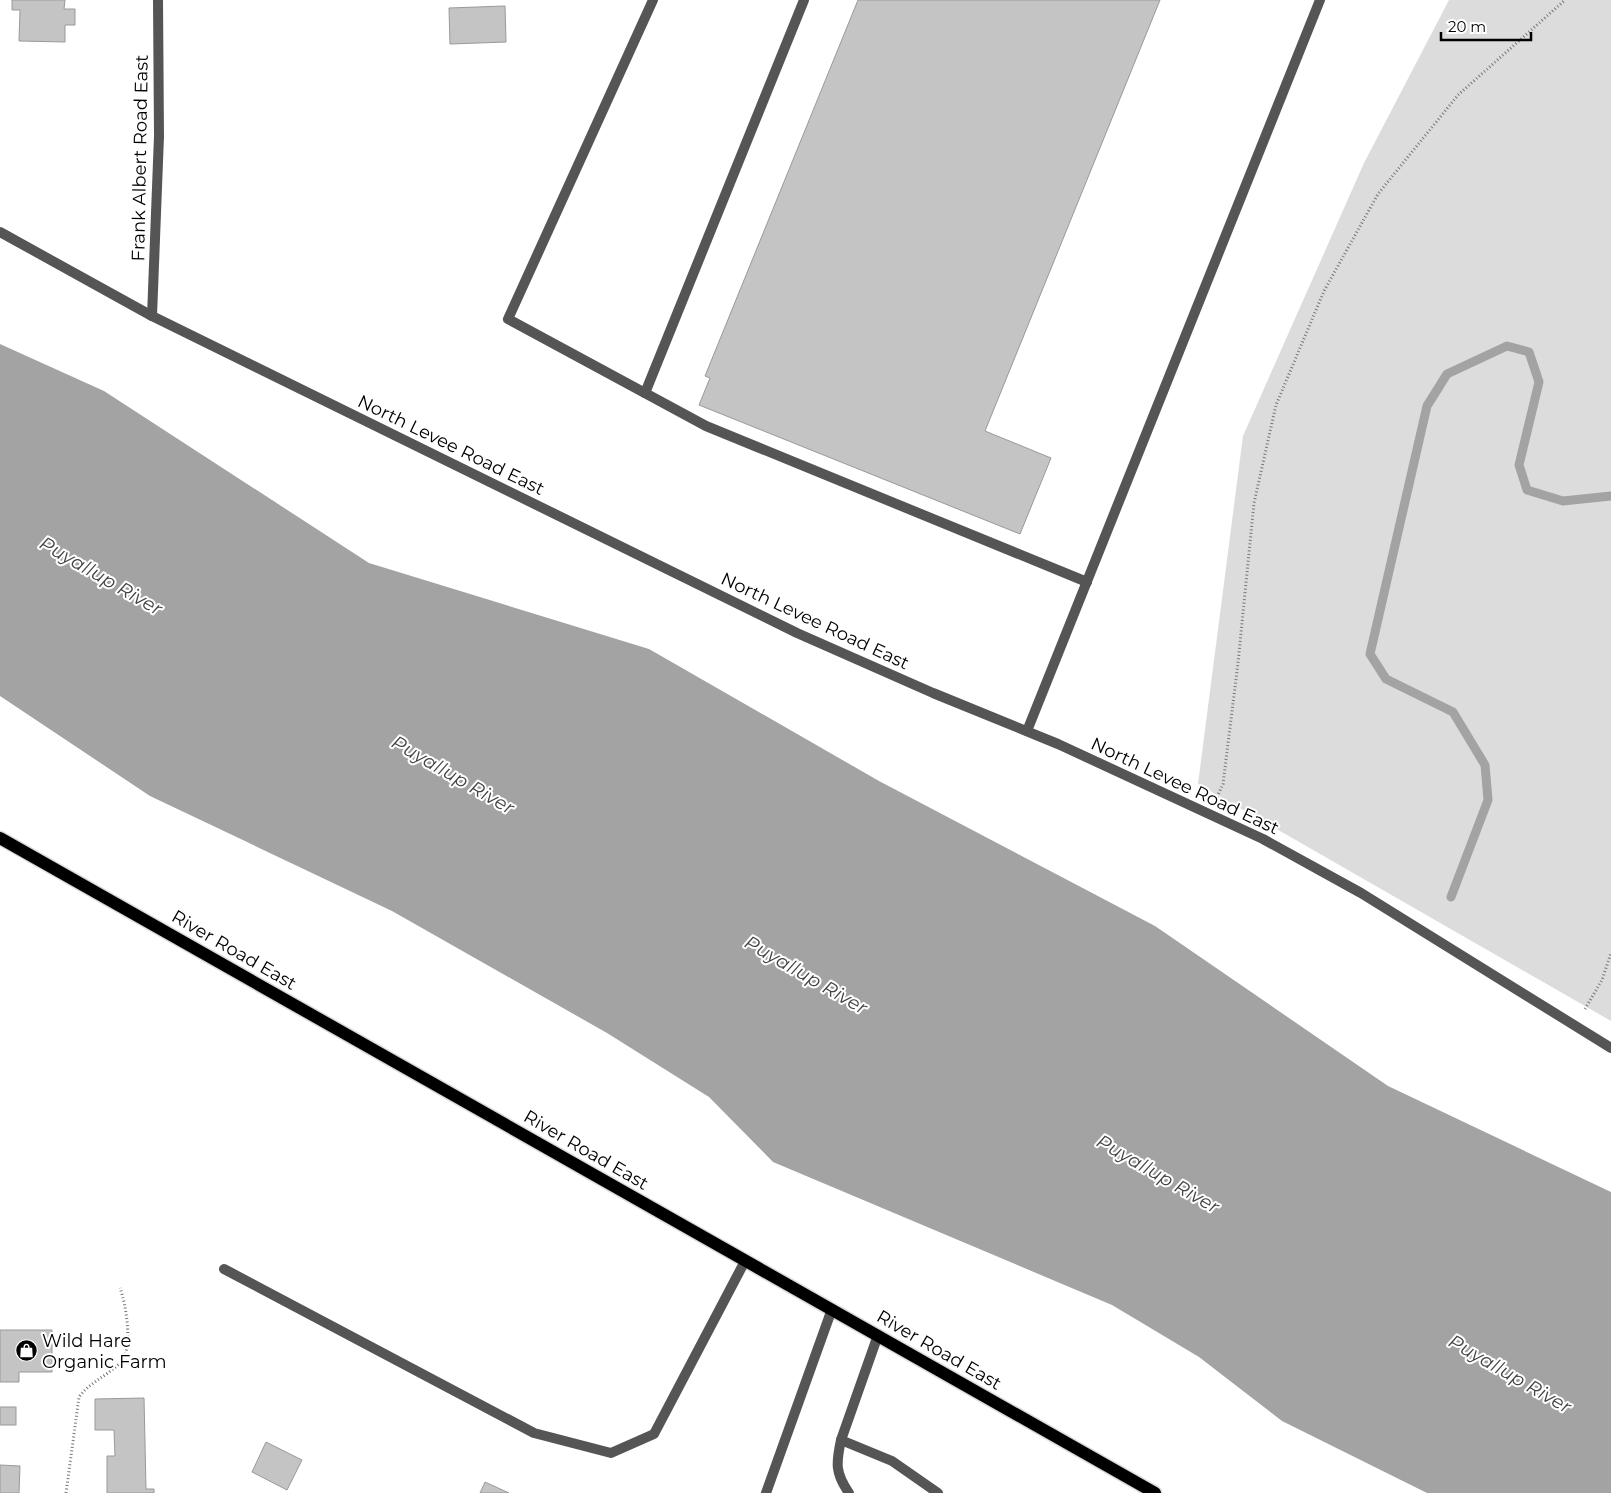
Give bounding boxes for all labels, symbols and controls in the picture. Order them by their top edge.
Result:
scale bar [1441,10,1531,42]
text: 20 m [1448,17,1486,36]
street label: Frank Albert Road East [127,54,153,262]
street label: North Levee Road East [354,390,548,500]
water label: Puyallup River [35,532,167,621]
street label: North Levee Road East [717,568,913,674]
water label: Puyallup River [387,731,519,820]
street label: North Levee Road East [1087,733,1283,839]
street label: River Road East [168,905,300,995]
water label: Puyallup River [740,931,872,1020]
street label: River Road East [520,1105,652,1195]
water label: Puyallup River [1092,1130,1224,1219]
street label: River Road East [873,1305,1005,1395]
place label: Wild Hare Organic Farm [42,1330,167,1373]
water label: Puyallup River [1444,1330,1576,1419]
shop icon: Wild Hare Organic Farm [14,1339,38,1363]

